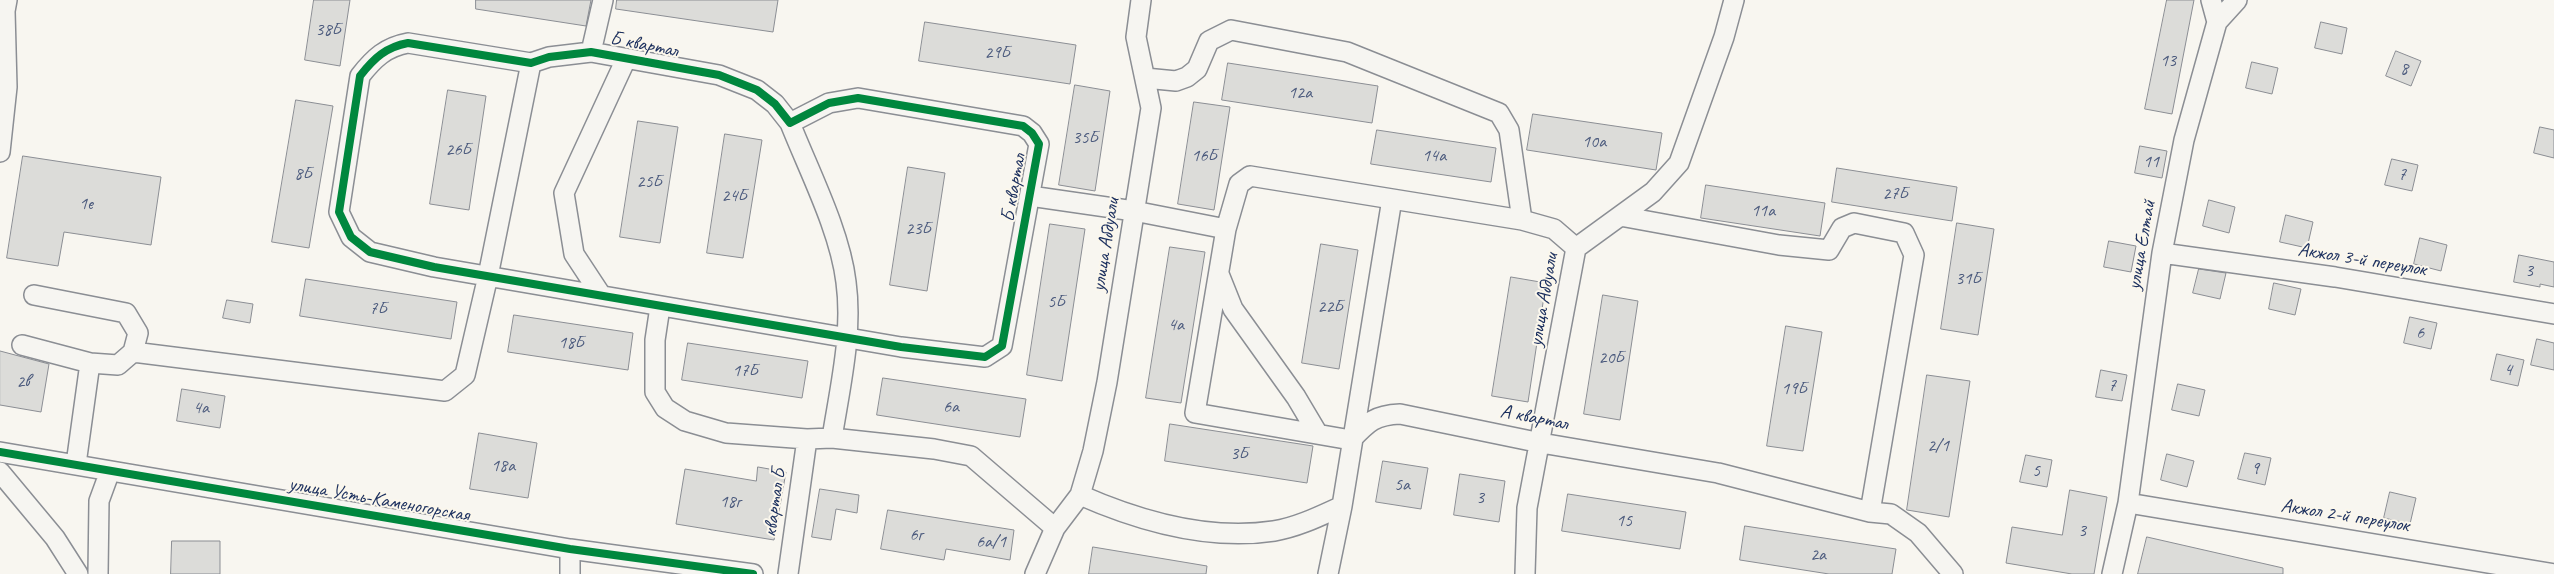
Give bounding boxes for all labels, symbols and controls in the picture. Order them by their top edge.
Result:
house number: 38Б [315,19,341,41]
street label: Б квартал [608,27,680,63]
house number: 29Б [984,42,1010,64]
house number: 13 [2160,50,2176,72]
house number: 8 [2400,58,2408,80]
house number: 12а [1288,82,1312,104]
house number: 35Б [1072,127,1098,149]
house number: 10а [1582,131,1606,153]
house number: 26Б [445,139,471,161]
house number: 16Б [1191,145,1217,167]
house number: 14а [1422,145,1446,167]
house number: 11 [2143,151,2159,173]
street label: Б квартал [996,152,1032,224]
house number: 8Б [294,163,312,185]
house number: 7 [2398,164,2406,186]
house number: 25Б [636,171,662,193]
house number: 27Б [1882,183,1908,205]
house number: 24Б [721,185,747,207]
house number: 1е [79,193,93,215]
street label: улица Абдуали [1087,197,1125,293]
street label: улица Елтай [2122,198,2162,292]
house number: 11а [1751,200,1775,222]
house number: 23Б [905,218,931,240]
street label: Акжол 3-й переулок [2296,238,2428,282]
street label: улица Абдуали [1524,252,1564,348]
house number: 3 [2525,260,2533,282]
house number: 31Б [1955,268,1981,290]
house number: 5Б [1047,291,1065,313]
house number: 22Б [1317,296,1343,318]
house number: 7Б [369,298,387,320]
house number: 4а [1168,314,1184,336]
house number: 6 [2416,322,2424,344]
house number: 18Б [558,332,584,354]
house number: 20Б [1598,347,1624,369]
house number: 4 [2504,359,2512,381]
house number: 17Б [732,360,758,382]
house number: 2в [16,371,30,393]
house number: 7 [2108,375,2116,397]
house number: 19Б [1781,378,1807,400]
house number: 6а [943,396,959,418]
house number: 4а [193,397,209,419]
street label: А квартал [1498,400,1570,436]
house number: 2/1 [1927,435,1949,457]
house number: 3Б [1230,443,1248,465]
house number: 18а [491,455,515,477]
house number: 9 [2251,458,2259,480]
house number: 5 [2032,460,2040,482]
street label: квартал Б [758,467,792,539]
street label: улица Усть-Каменогорская [287,472,471,528]
house number: 5а [1394,474,1410,496]
house number: 3 [1476,487,1484,509]
house number: 18г [719,491,741,513]
street label: Акжол 2-й переулок [2279,494,2411,538]
house number: 15 [1616,510,1632,532]
house number: 3 [2078,520,2086,542]
house number: 6г [909,524,923,546]
house number: 6а/1 [976,531,1006,553]
house number: 2а [1810,544,1826,566]

